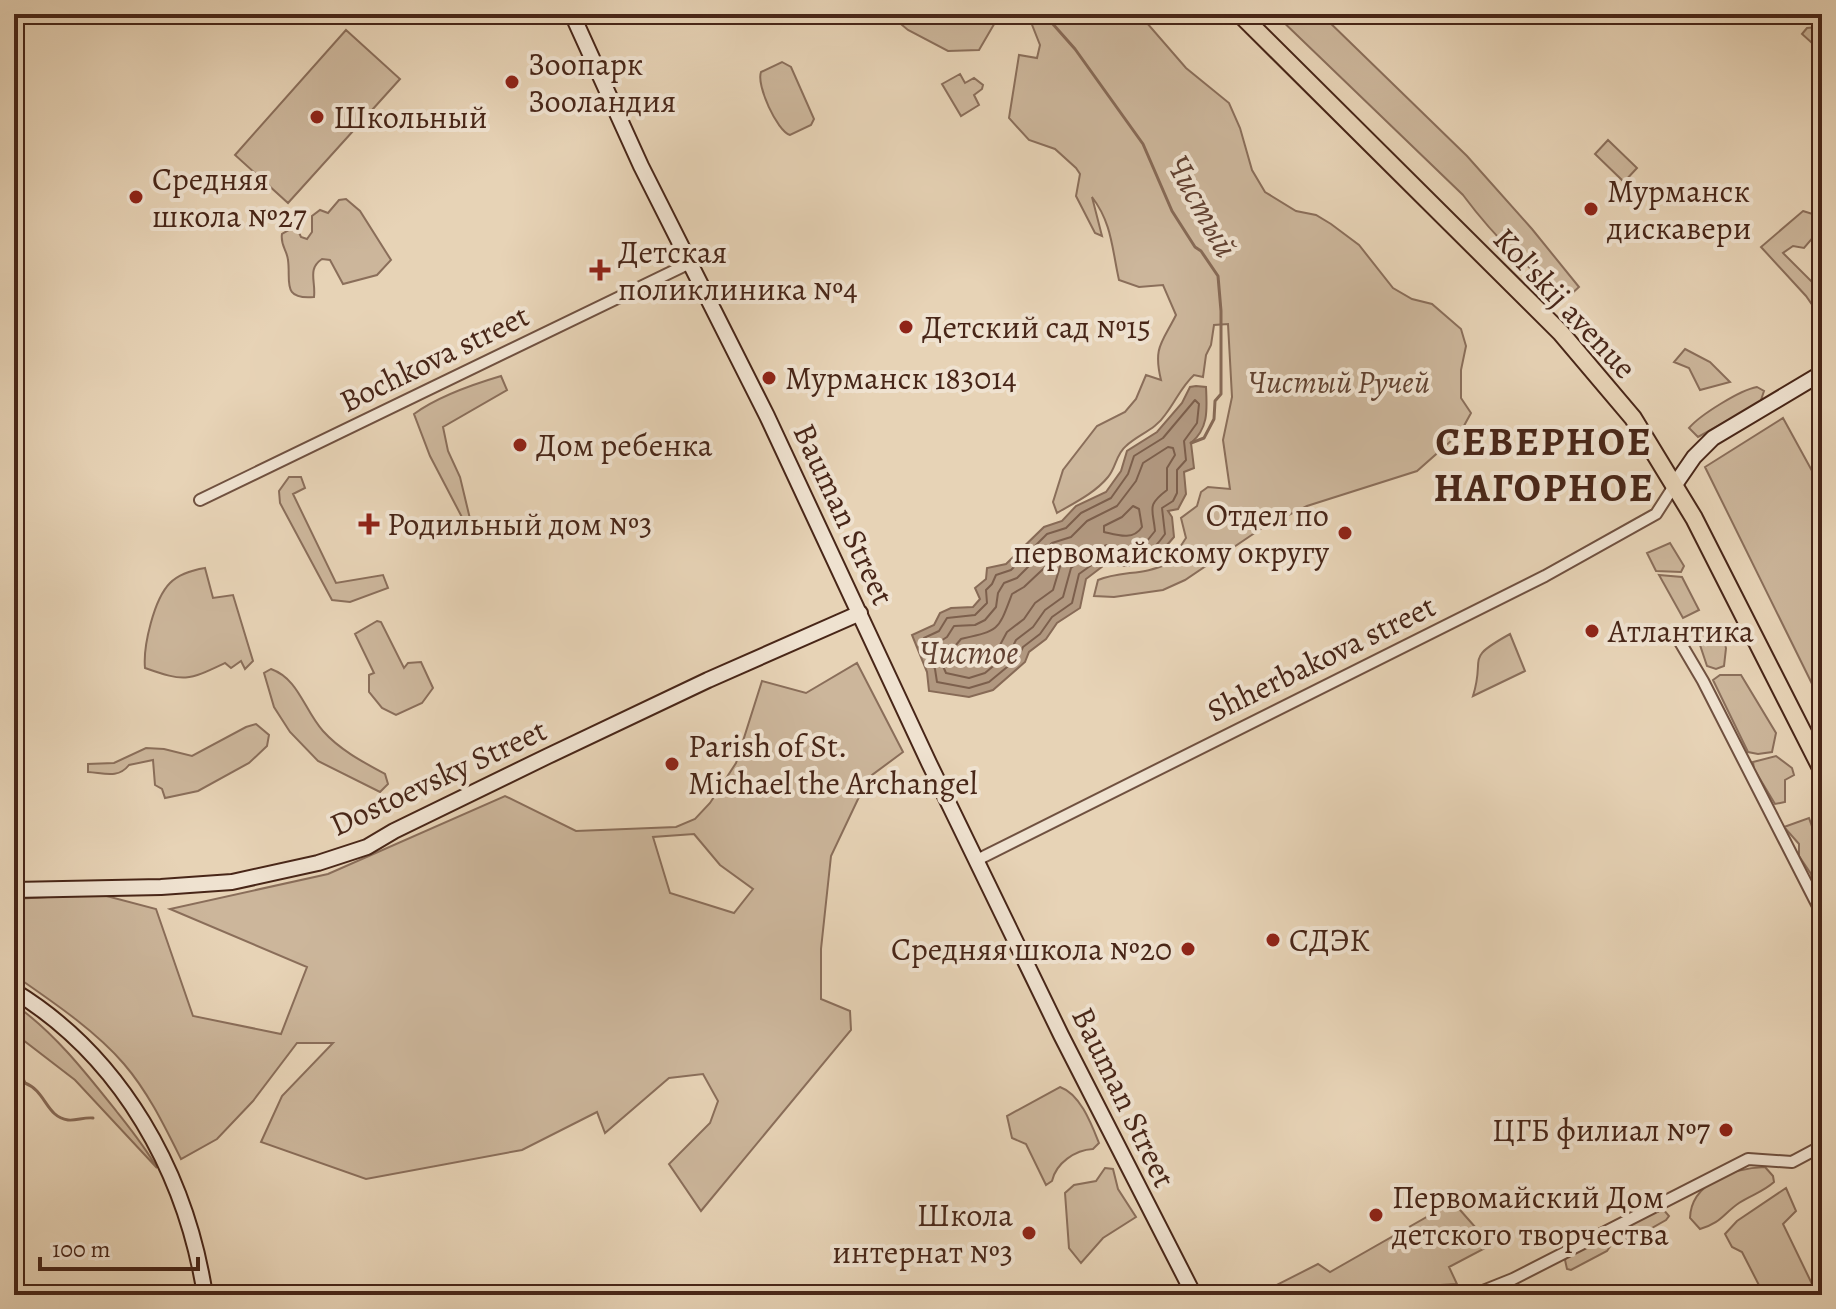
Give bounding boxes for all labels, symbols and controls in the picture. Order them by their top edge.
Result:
place label: Зоопарк Зооландия [528,42,676,123]
marker: Зоопарк Зооландия [503,73,521,91]
place label: Школьный [333,95,488,139]
marker: Школьный [308,108,326,126]
water label: Чистый [1155,147,1250,266]
place label: Средняя школа №27 [152,157,307,238]
place label: Мурманск дискавери [1606,169,1751,250]
marker: Средняя школа №27 [127,188,145,206]
marker: Мурманск дискавери [1582,200,1600,218]
street label: Kol'skij avenue [1483,218,1647,388]
place label: Детская поликлиника №4 [618,230,858,311]
marker: Детская поликлиника №4 [589,259,611,281]
street label: Bochkova street [332,293,536,423]
place label: Детский сад №15 [922,305,1151,349]
marker: Детский сад №15 [897,318,915,336]
place label: Мурманск 183014 [785,356,1017,400]
park label: Чистый Ручей [1248,360,1430,404]
marker: Мурманск 183014 [760,369,778,387]
district label: СЕВЕРНОЕ НАГОРНОЕ [1433,414,1655,515]
street label: Bauman Street [783,416,905,612]
place label: Дом ребенка [536,423,713,467]
marker: Дом ребенка [511,436,529,454]
place label: Отдел по первомайскому округу [1013,493,1329,574]
place label: Родильный дом №3 [387,502,652,546]
marker: Родильный дом №3 [358,513,380,535]
marker: Отдел по первомайскому округу [1336,524,1354,542]
street label: Shherbakova street [1200,584,1442,732]
place label: Атлантика [1607,609,1754,653]
marker: Атлантика [1583,622,1601,640]
water label: Чистое [920,629,1018,676]
street label: Dostoevsky Street [322,708,554,846]
place label: Parish of St. Michael the Archangel [688,724,978,805]
marker: Parish of St. Michael the Archangel [663,755,681,773]
place label: СДЭК [1289,918,1370,962]
place label: Средняя школа №20 [891,927,1172,971]
marker: СДЭК [1264,931,1282,949]
marker: Средняя школа №20 [1179,940,1197,958]
street label: Bauman Street [1061,1000,1187,1194]
place label: ЦГБ филиал №7 [1492,1108,1711,1152]
marker: ЦГБ филиал №7 [1717,1121,1735,1139]
place label: Первомайский Дом детского творчества [1391,1175,1669,1256]
place label: Школа интернат №3 [832,1193,1013,1274]
marker: Первомайский Дом детского творчества [1367,1206,1385,1224]
scale bar [40,1221,198,1271]
marker: Школа интернат №3 [1020,1224,1038,1242]
text: 100 m [52,1233,111,1265]

